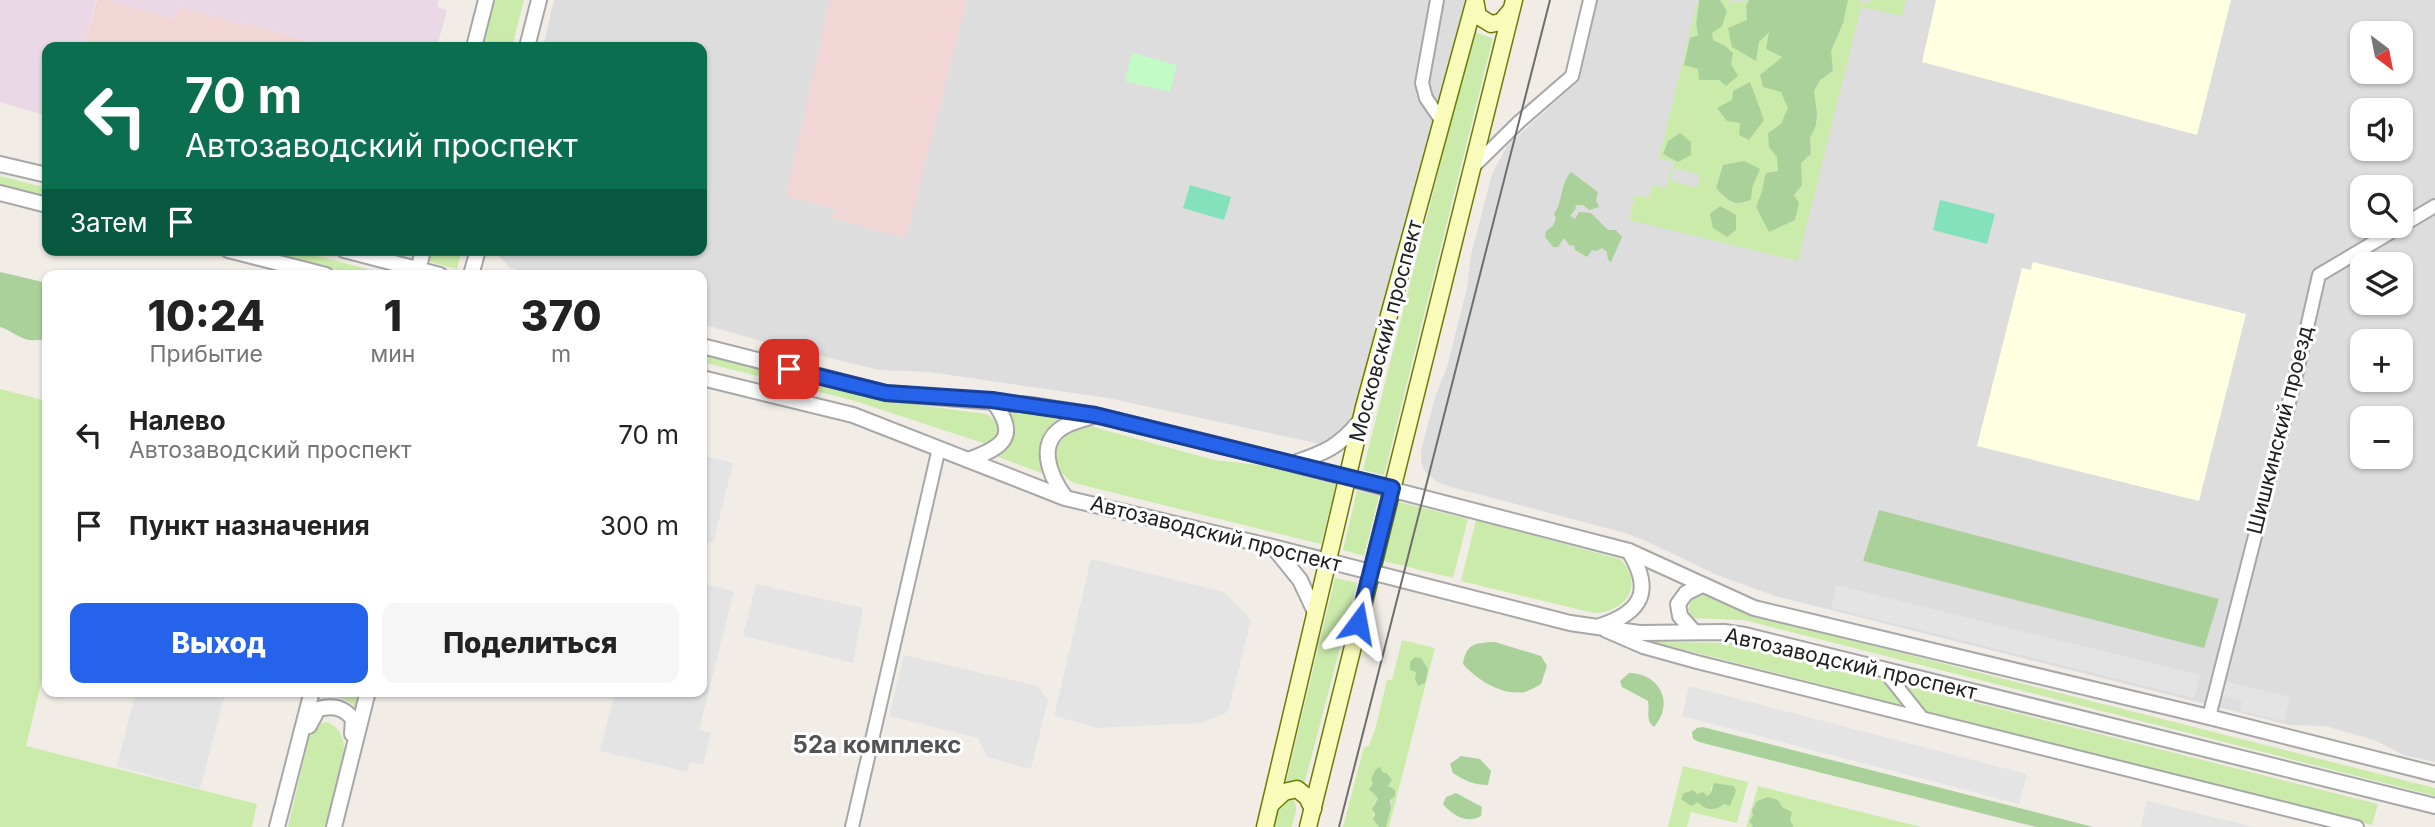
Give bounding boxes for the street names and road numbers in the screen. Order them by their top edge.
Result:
street label: Московский проспект [1344,217,1427,445]
street label: Шишкинский проезд [2242,323,2317,537]
street label: Автозаводский проспект [1088,490,1344,577]
street label: Автозаводский проспект [1723,622,1980,705]

